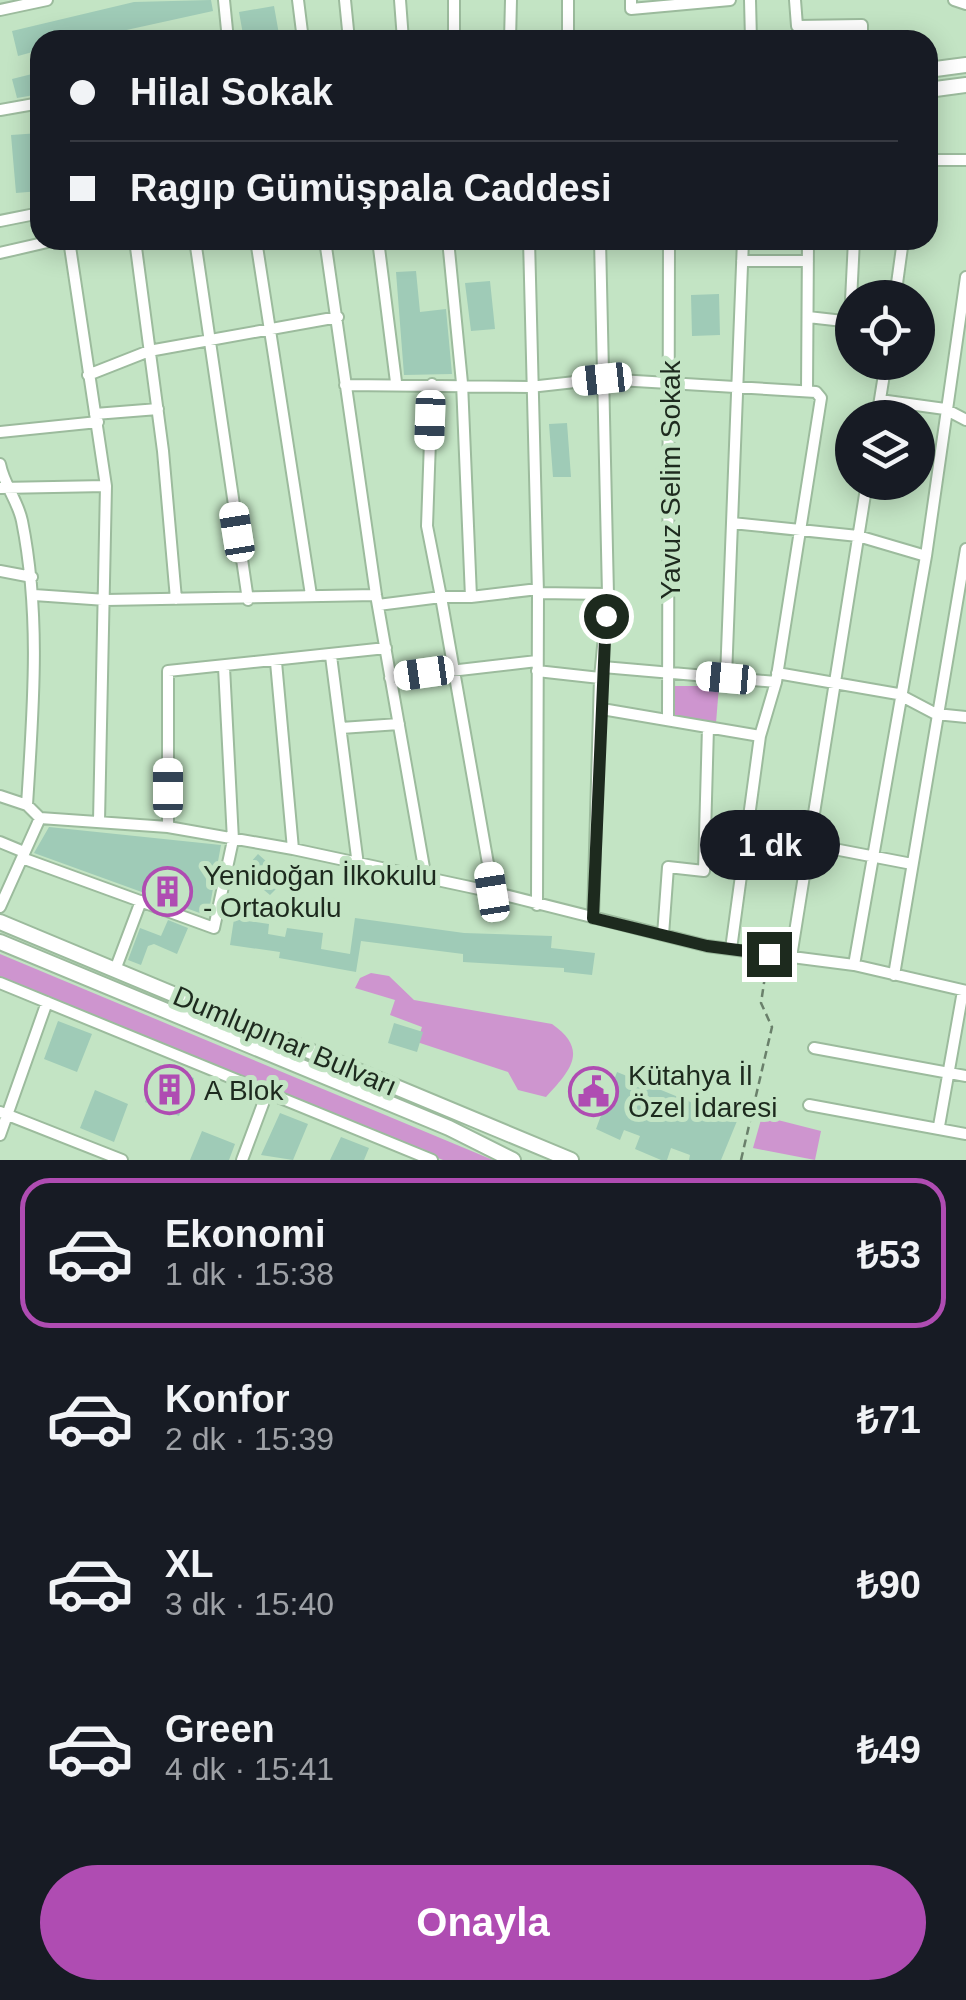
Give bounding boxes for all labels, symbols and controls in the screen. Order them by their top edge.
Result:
text: Hilal Sokak [130,71,333,113]
text: Ragıp Gümüşpala Caddesi [130,167,611,209]
map controls [835,280,935,500]
button: locate [835,280,935,380]
street label: Yavuz Selim Sokak [655,359,686,600]
car [571,361,633,397]
car [414,389,446,451]
button: layers [835,400,935,500]
car [217,500,257,564]
route start [584,594,629,639]
car [392,654,456,692]
car [695,660,757,696]
car [153,758,183,818]
callout: 1 dk [699,809,839,879]
text: 1 dk [738,827,802,863]
place label: Yenidoğan İlkokulu - Ortaokulu [203,860,437,923]
car [472,860,512,924]
building icon: Yenidoğan İlkokulu - Ortaokulu [142,865,194,917]
route end [747,932,792,977]
street label: Dumlupınar Bulvarı [169,980,401,1102]
place label: Kütahya İl Özel İdaresi [628,1060,777,1123]
building icon: A Blok [143,1064,195,1116]
public building icon: Kütahya İl Özel İdaresi [567,1065,619,1117]
place label: A Blok [204,1075,284,1106]
icon: car [45,1208,135,1298]
text: Ekonomi [165,1213,325,1255]
text: ₺53 [857,1234,921,1276]
text: 1 dk · 15:38 [165,1256,334,1292]
icon: car [45,1373,135,1463]
text: Konfor [165,1378,290,1420]
text: ₺71 [857,1399,921,1441]
text: 2 dk · 15:39 [165,1421,334,1457]
icon: car [45,1538,135,1628]
text: XL [165,1543,214,1585]
text: ₺90 [857,1564,921,1606]
text: 3 dk · 15:40 [165,1586,334,1622]
icon: car [45,1703,135,1793]
text: Green [165,1708,275,1750]
text: ₺49 [857,1729,921,1771]
text: 4 dk · 15:41 [165,1751,334,1787]
button: Onayla [40,1865,926,1980]

